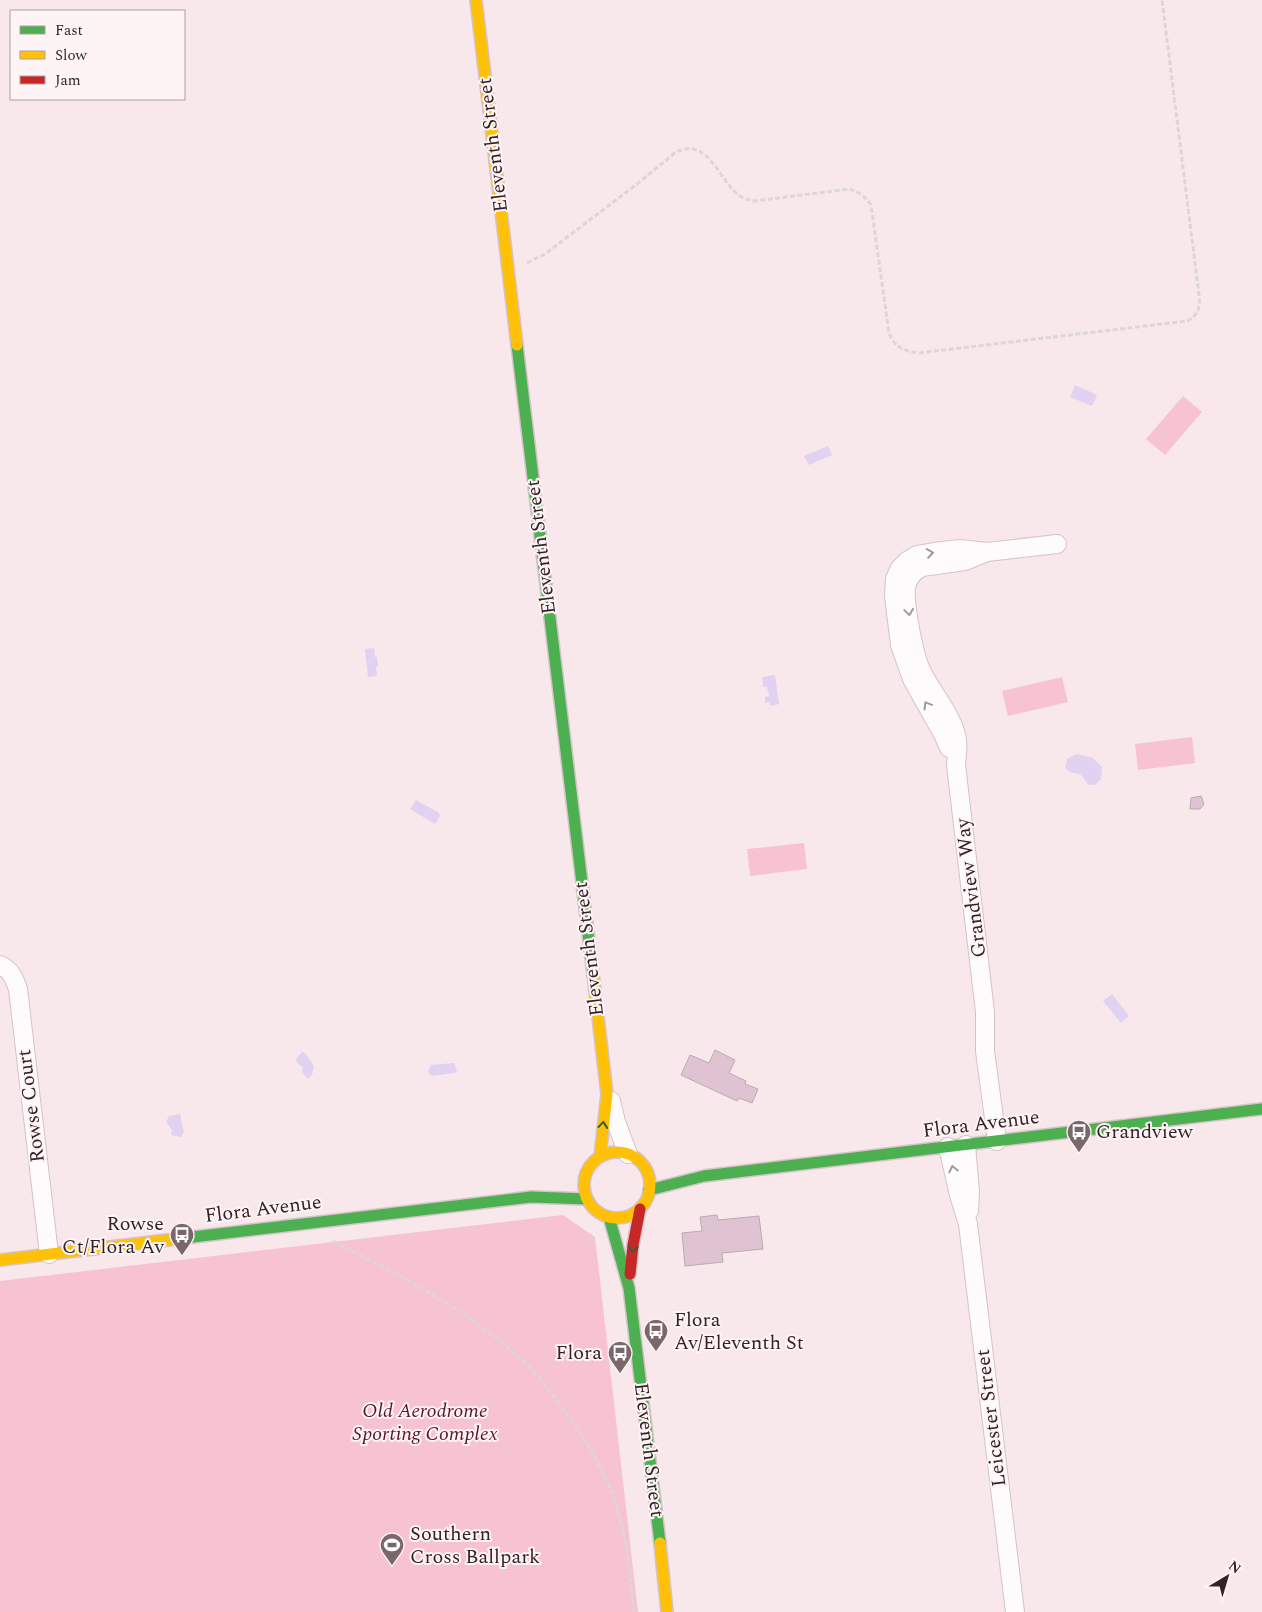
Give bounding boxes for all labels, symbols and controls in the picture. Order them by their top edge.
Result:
legend [10,10,185,100]
text: Fast [55,19,83,42]
text: Slow [55,44,87,67]
text: Jam [55,69,81,92]
street label: Eleventh Street [470,76,516,214]
street label: Eleventh Street [518,478,564,616]
one-way arrow [926,548,934,558]
one-way arrow [903,608,913,617]
one-way arrow [924,702,934,711]
street label: Grandview Way [947,815,994,959]
street label: Eleventh Street [566,880,612,1018]
street label: Rowse Court [9,1048,53,1164]
street label: Flora Avenue [921,1102,1041,1146]
place label: Grandview [1096,1117,1194,1147]
bus stop icon: Grandview [1066,1119,1092,1153]
one-way arrow [597,1121,608,1129]
one-way arrow [948,1165,959,1174]
street label: Flora Avenue [203,1187,323,1231]
place label: Rowse Ct/Flora Av [62,1209,165,1262]
bus stop icon: Rowse Ct/Flora Av [169,1222,195,1256]
one-way arrow [628,1245,639,1253]
place label: Flora Av/Eleventh St [674,1305,804,1358]
bus stop icon: Flora Av/Eleventh St [643,1318,669,1352]
place label: Flora [556,1338,602,1368]
bus stop icon: Flora [607,1340,633,1374]
street label: Leicester Street [968,1347,1014,1489]
street label: Eleventh Street [626,1381,672,1519]
park label: Old Aerodrome Sporting Complex [352,1396,498,1449]
place label: Southern Cross Ballpark [410,1519,540,1572]
sports icon: Southern Cross Ballpark [379,1532,405,1566]
north arrow [1202,1552,1252,1602]
text: N [1224,1555,1246,1579]

